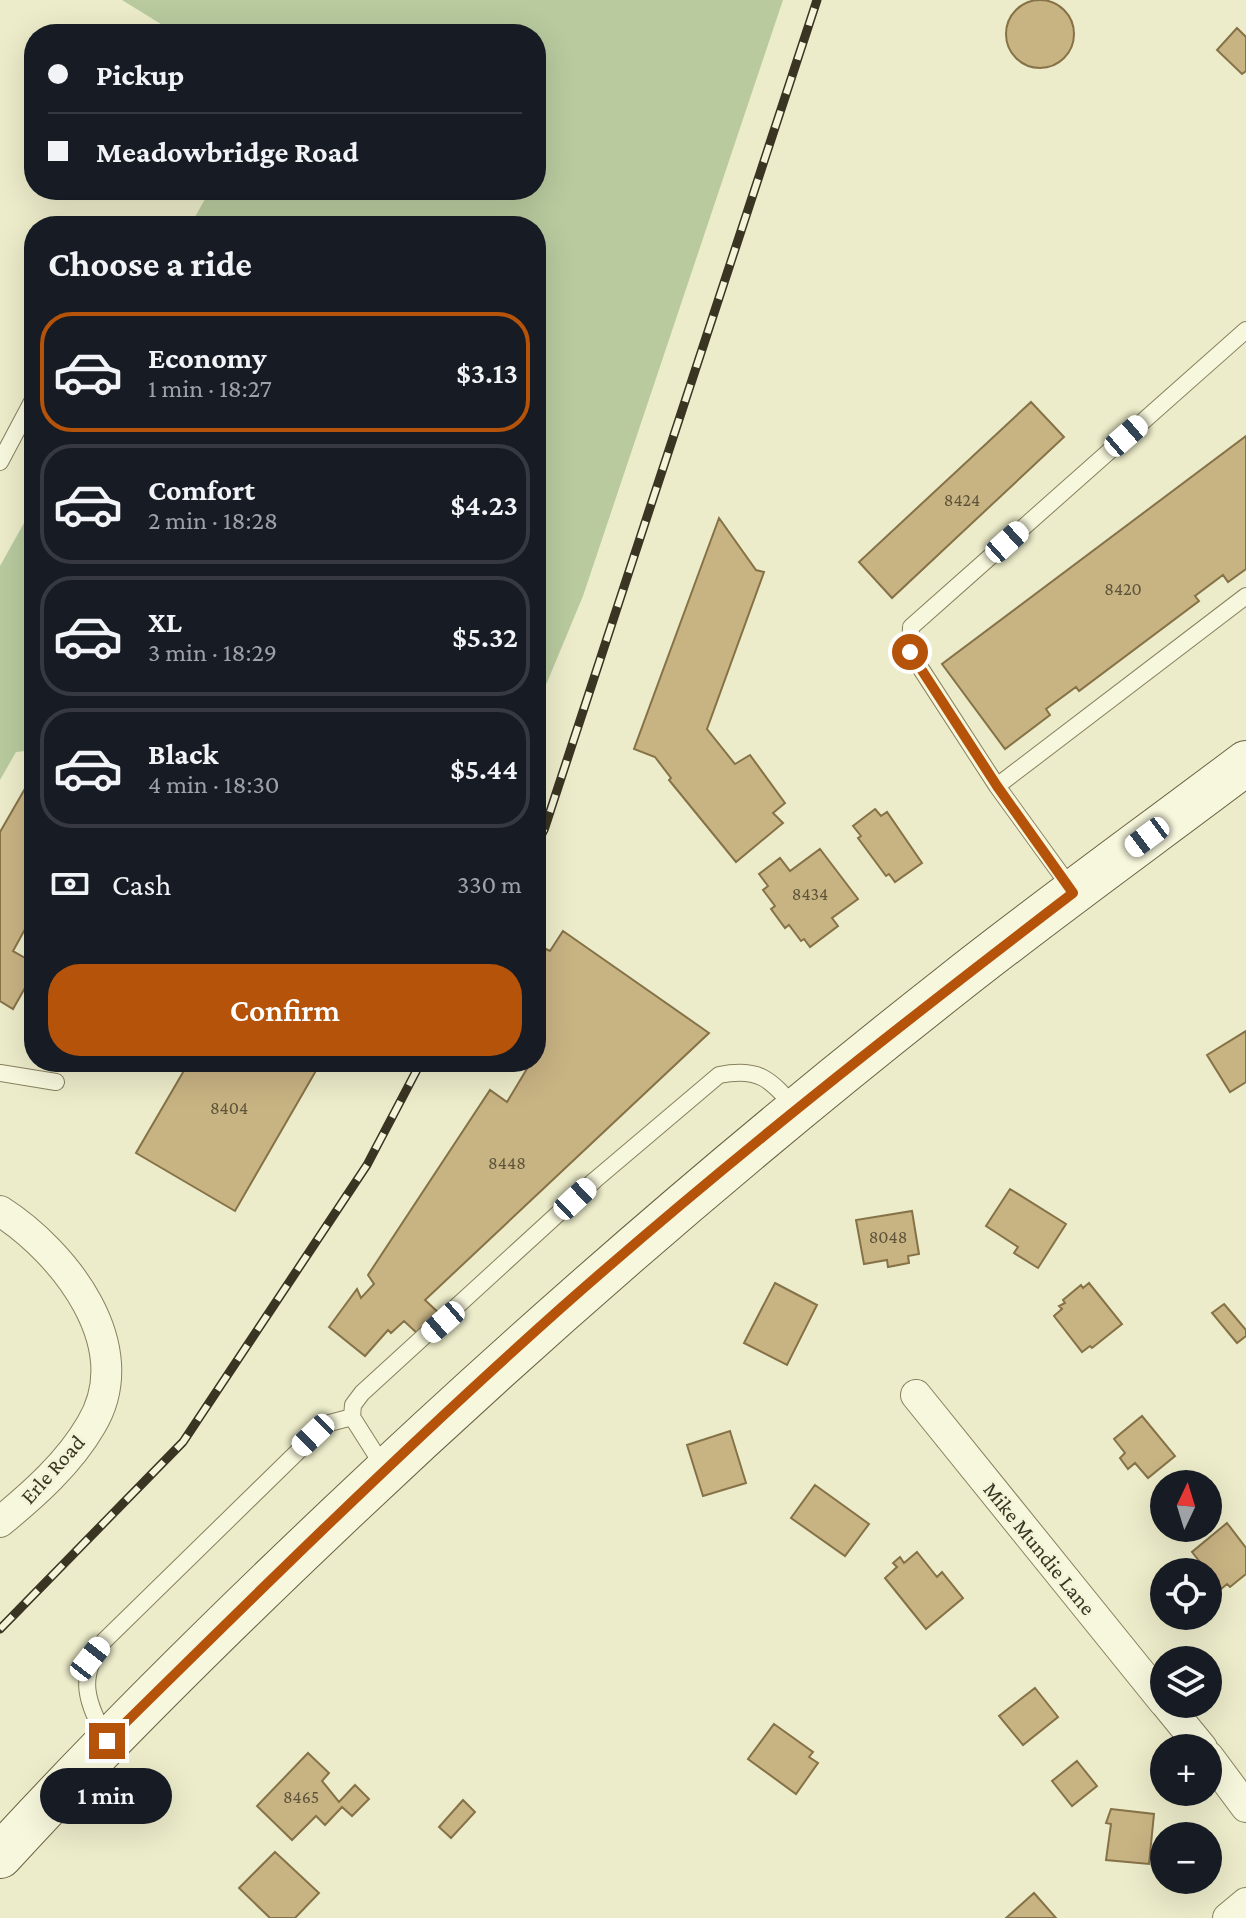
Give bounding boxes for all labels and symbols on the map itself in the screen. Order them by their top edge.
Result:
car [1100,411,1152,461]
house number: 8424 [944,490,980,510]
car [981,517,1033,567]
house number: 8420 [1104,579,1142,599]
route start [892,634,928,670]
car [1121,813,1173,861]
house number: 8434 [792,884,828,904]
house number: 8404 [210,1098,248,1118]
house number: 8448 [488,1153,526,1173]
car [549,1174,601,1224]
house number: 8048 [869,1227,907,1247]
car [417,1297,469,1347]
car [287,1410,339,1460]
street label: Erle Road [15,1430,90,1509]
north arrow [1150,1470,1222,1542]
street label: Mike Mundie Lane [978,1477,1101,1620]
car [66,1633,114,1685]
route end [89,1723,125,1759]
callout: 1 min [41,1769,173,1825]
house number: 8465 [283,1787,319,1807]

